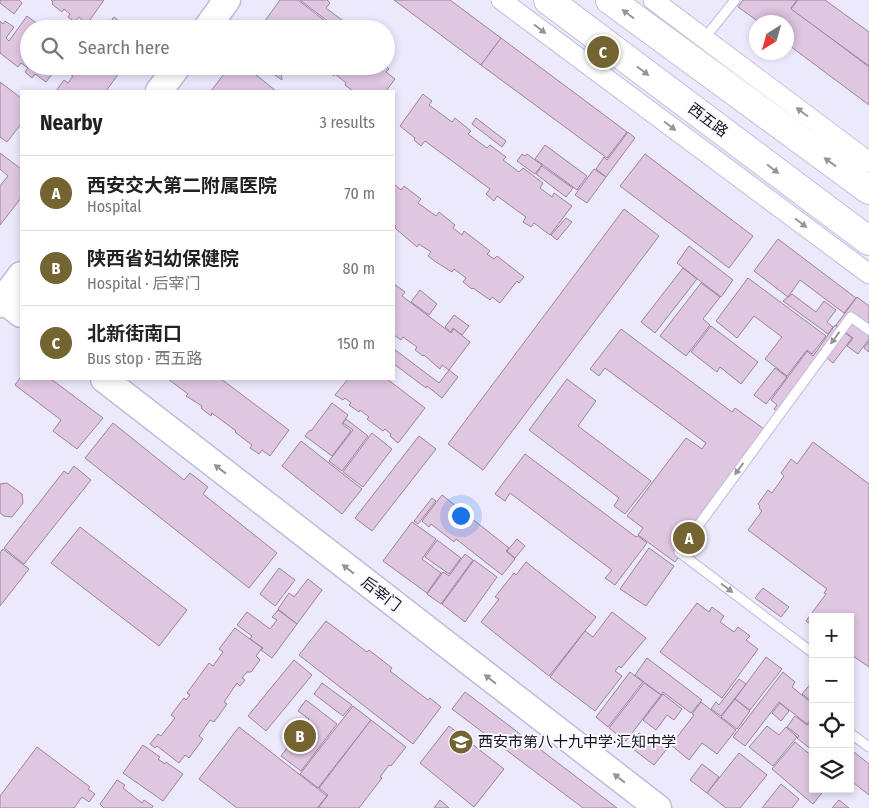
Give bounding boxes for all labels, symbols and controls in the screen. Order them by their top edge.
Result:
one-way arrow [621,9,635,19]
north arrow [749,15,794,60]
search box [20,20,395,75]
one-way arrow [533,24,547,34]
pin: C [587,33,619,71]
icon: search [38,34,66,62]
text: Search here [78,36,170,59]
one-way arrow [636,66,650,76]
street label: 西五路 [685,99,731,141]
one-way arrow [795,107,809,117]
text: Nearby [40,110,102,136]
text: 3 results [319,113,375,132]
one-way arrow [663,121,677,131]
one-way arrow [823,157,836,167]
one-way arrow [766,163,779,174]
text: 西安交大第二附属医院 [87,174,277,197]
text: A [52,184,60,203]
text: 70 m [344,184,375,203]
text: Hospital [87,197,142,216]
one-way arrow [794,218,808,228]
text: 陕西省妇幼保健院 [87,247,239,270]
text: B [52,259,60,278]
text: 80 m [343,259,375,278]
text: Hospital · 后宰门 [87,274,200,293]
text: 北新街南口 [87,322,182,345]
one-way arrow [830,331,841,344]
text: C [52,334,60,353]
text: 150 m [337,334,375,353]
text: Bus stop · 西五路 [87,349,202,368]
one-way arrow [734,462,745,475]
one-way arrow [213,464,227,474]
your location [448,503,474,529]
pin: A [673,519,705,557]
one-way arrow [342,563,355,574]
street label: 后宰门 [358,573,404,615]
one-way arrow [720,583,734,593]
map controls [809,613,854,793]
button: + [809,613,854,658]
button: − [809,658,854,703]
one-way arrow [483,674,497,684]
button: locate [809,703,854,748]
pin: B [284,717,316,755]
school or university icon: 西安市第八十九中学·汇知中学 [448,729,474,755]
place label: 西安市第八十九中学·汇知中学 [478,733,676,751]
button: layers [809,748,854,793]
one-way arrow [613,773,626,784]

